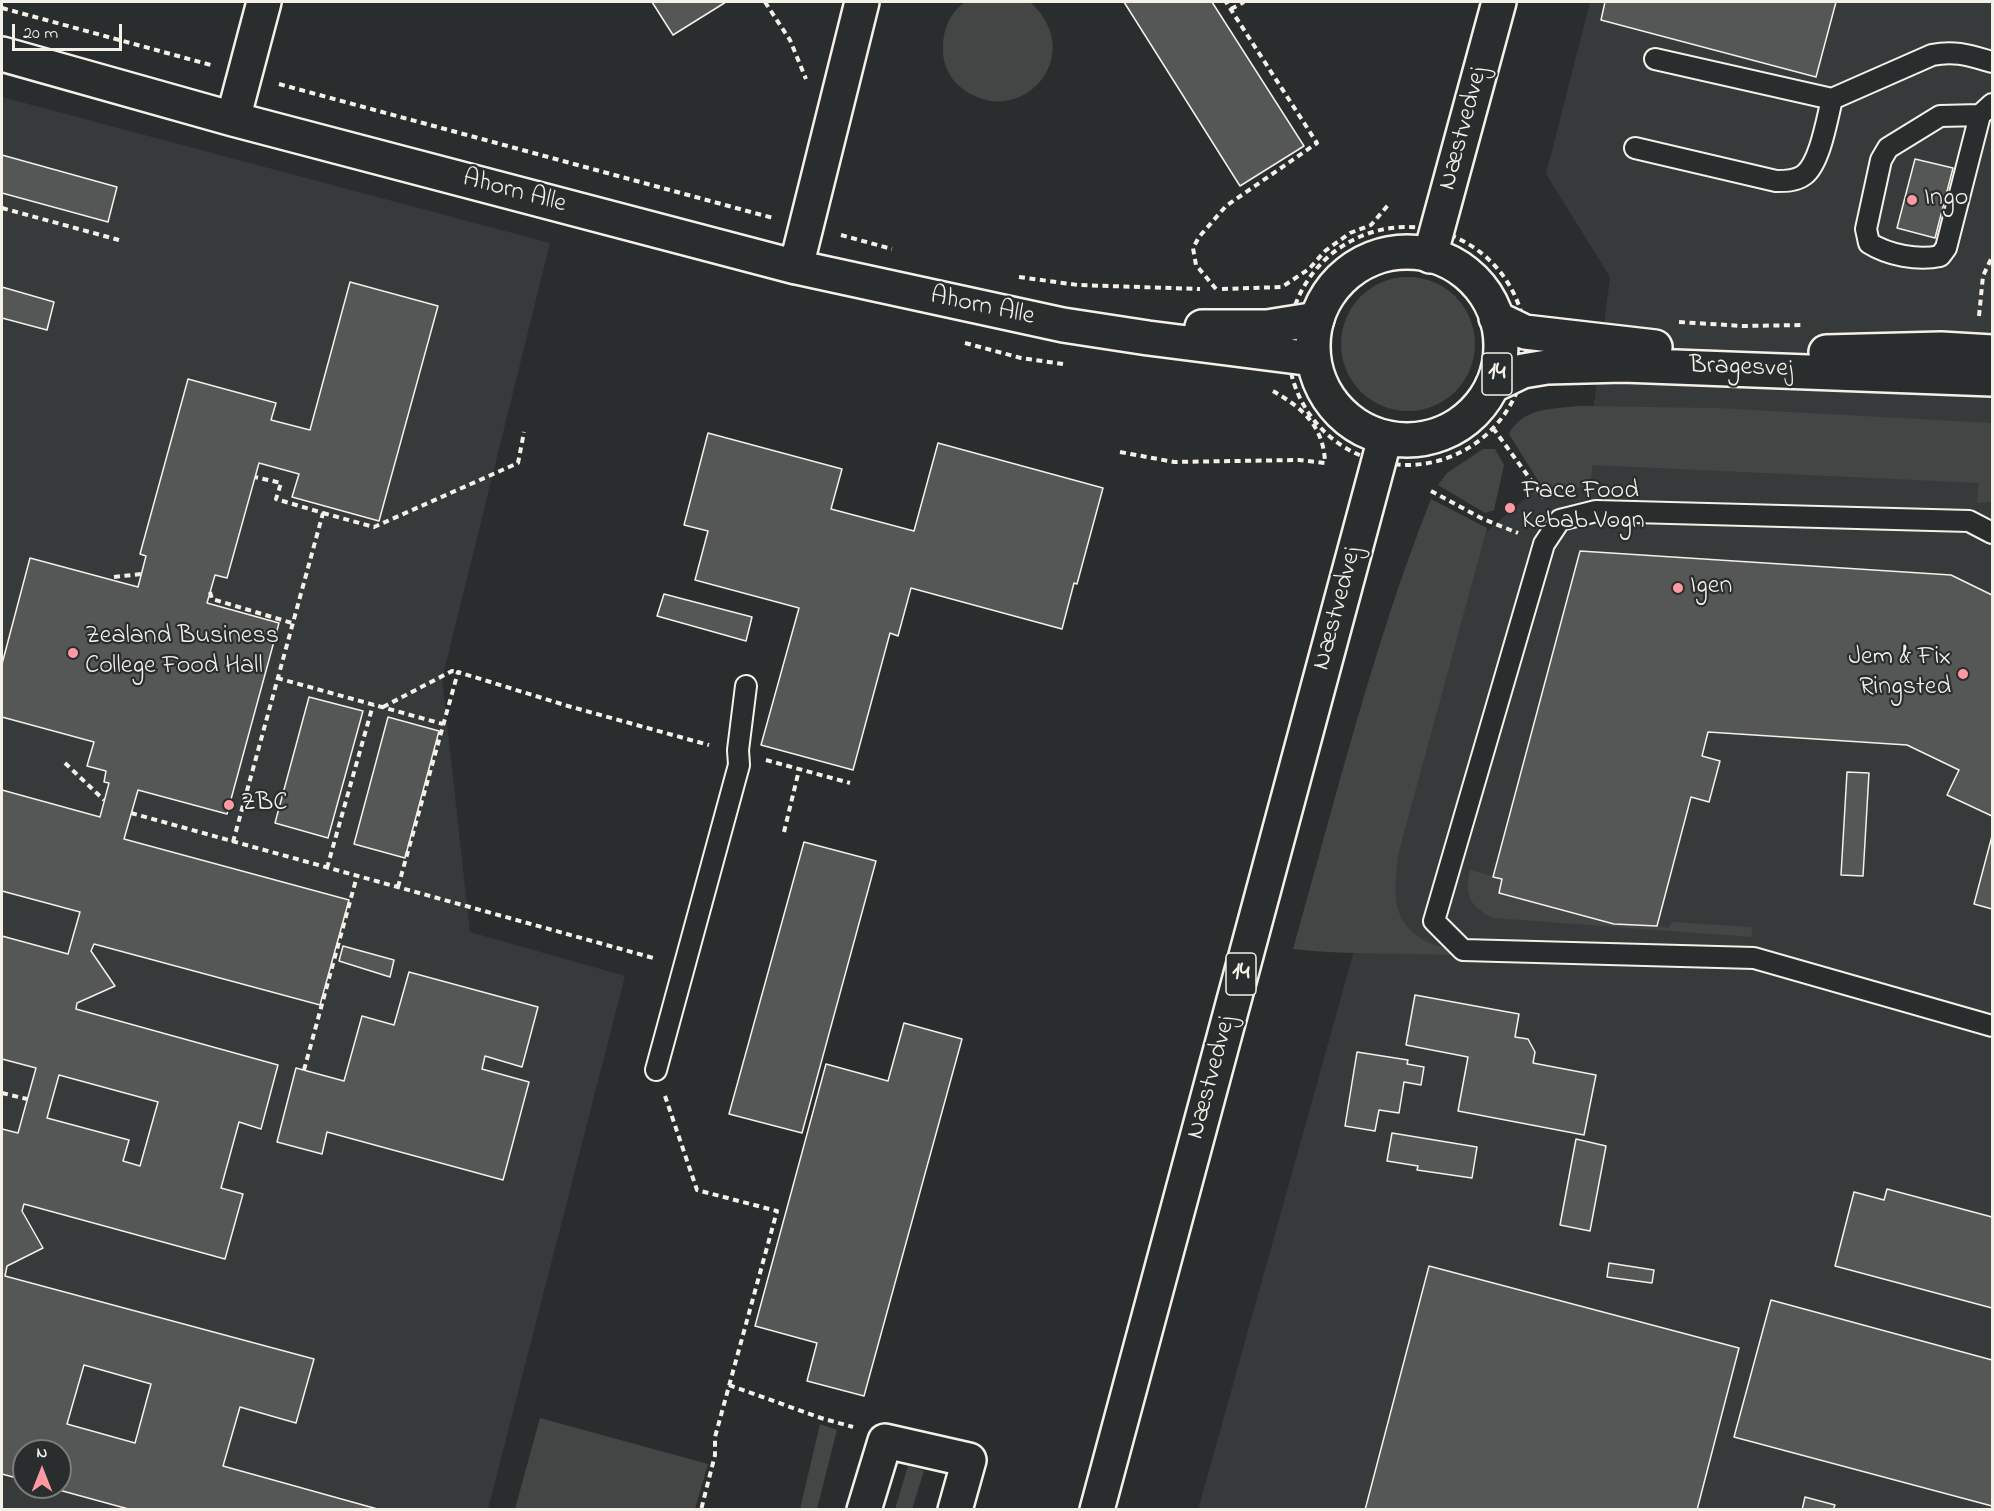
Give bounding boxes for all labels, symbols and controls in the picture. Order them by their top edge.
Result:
scale bar [15,12,124,50]
text: 20 m [23,21,58,47]
street label: Næstvedvej [1434,64,1496,194]
street label: Ahorn Alle [459,164,569,222]
place label: Ingo [1924,184,1968,216]
marker: Ingo [1905,193,1919,207]
street label: Ahorn Alle [927,282,1037,334]
street label: Bragesvej [1689,352,1793,386]
road number: 14 [1482,353,1512,395]
place label: Face Food Kebab Vogn [1522,477,1645,538]
marker: Face Food Kebab Vogn [1503,501,1517,515]
street label: Næstvedvej [1308,544,1370,674]
place label: Igen [1690,572,1732,604]
marker: Igen [1671,581,1685,595]
place label: Zealand Business College Food Hall [85,622,279,684]
place label: Jem & Fix Ringsted [1848,643,1951,704]
marker: Zealand Business College Food Hall [66,646,80,660]
marker: Jem & Fix Ringsted [1956,667,1970,681]
place label: ZBC [241,789,288,821]
marker: ZBC [222,798,236,812]
road number: 14 [1226,953,1256,995]
street label: Næstvedvej [1182,1013,1244,1143]
north arrow [12,1439,72,1499]
text: N [37,1441,47,1465]

